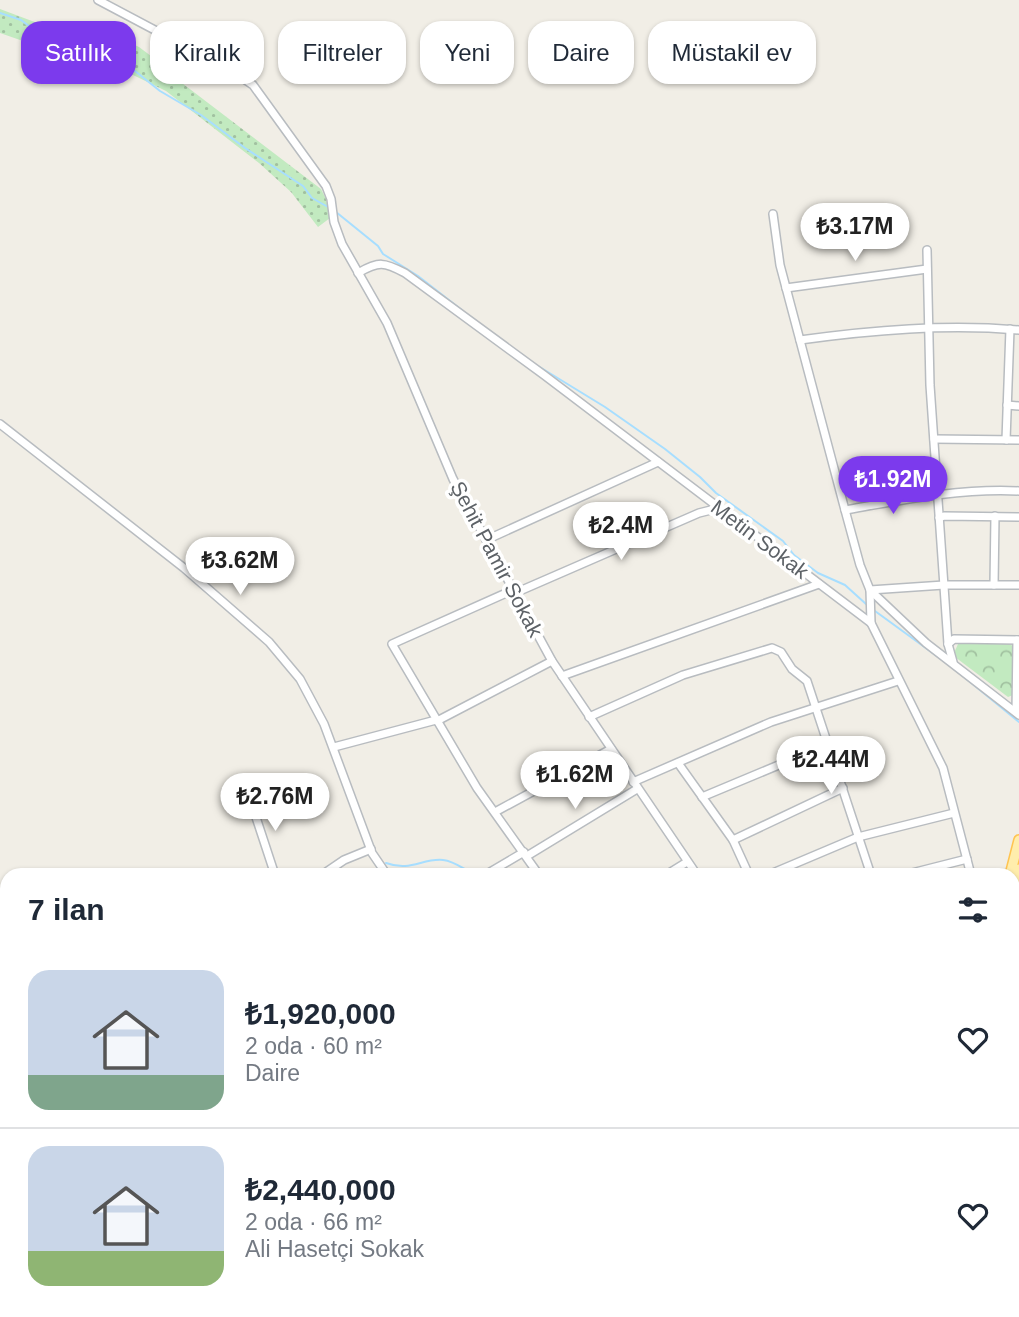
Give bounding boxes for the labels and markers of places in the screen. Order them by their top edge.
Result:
pin: ₺3.17M [798,204,912,263]
pin: ₺1.92M [836,456,950,516]
pin: ₺2.4M [572,503,670,562]
pin: ₺3.62M [183,538,297,597]
pin: ₺2.44M [774,736,888,796]
pin: ₺1.62M [518,752,632,811]
pin: ₺2.76M [218,774,332,833]

